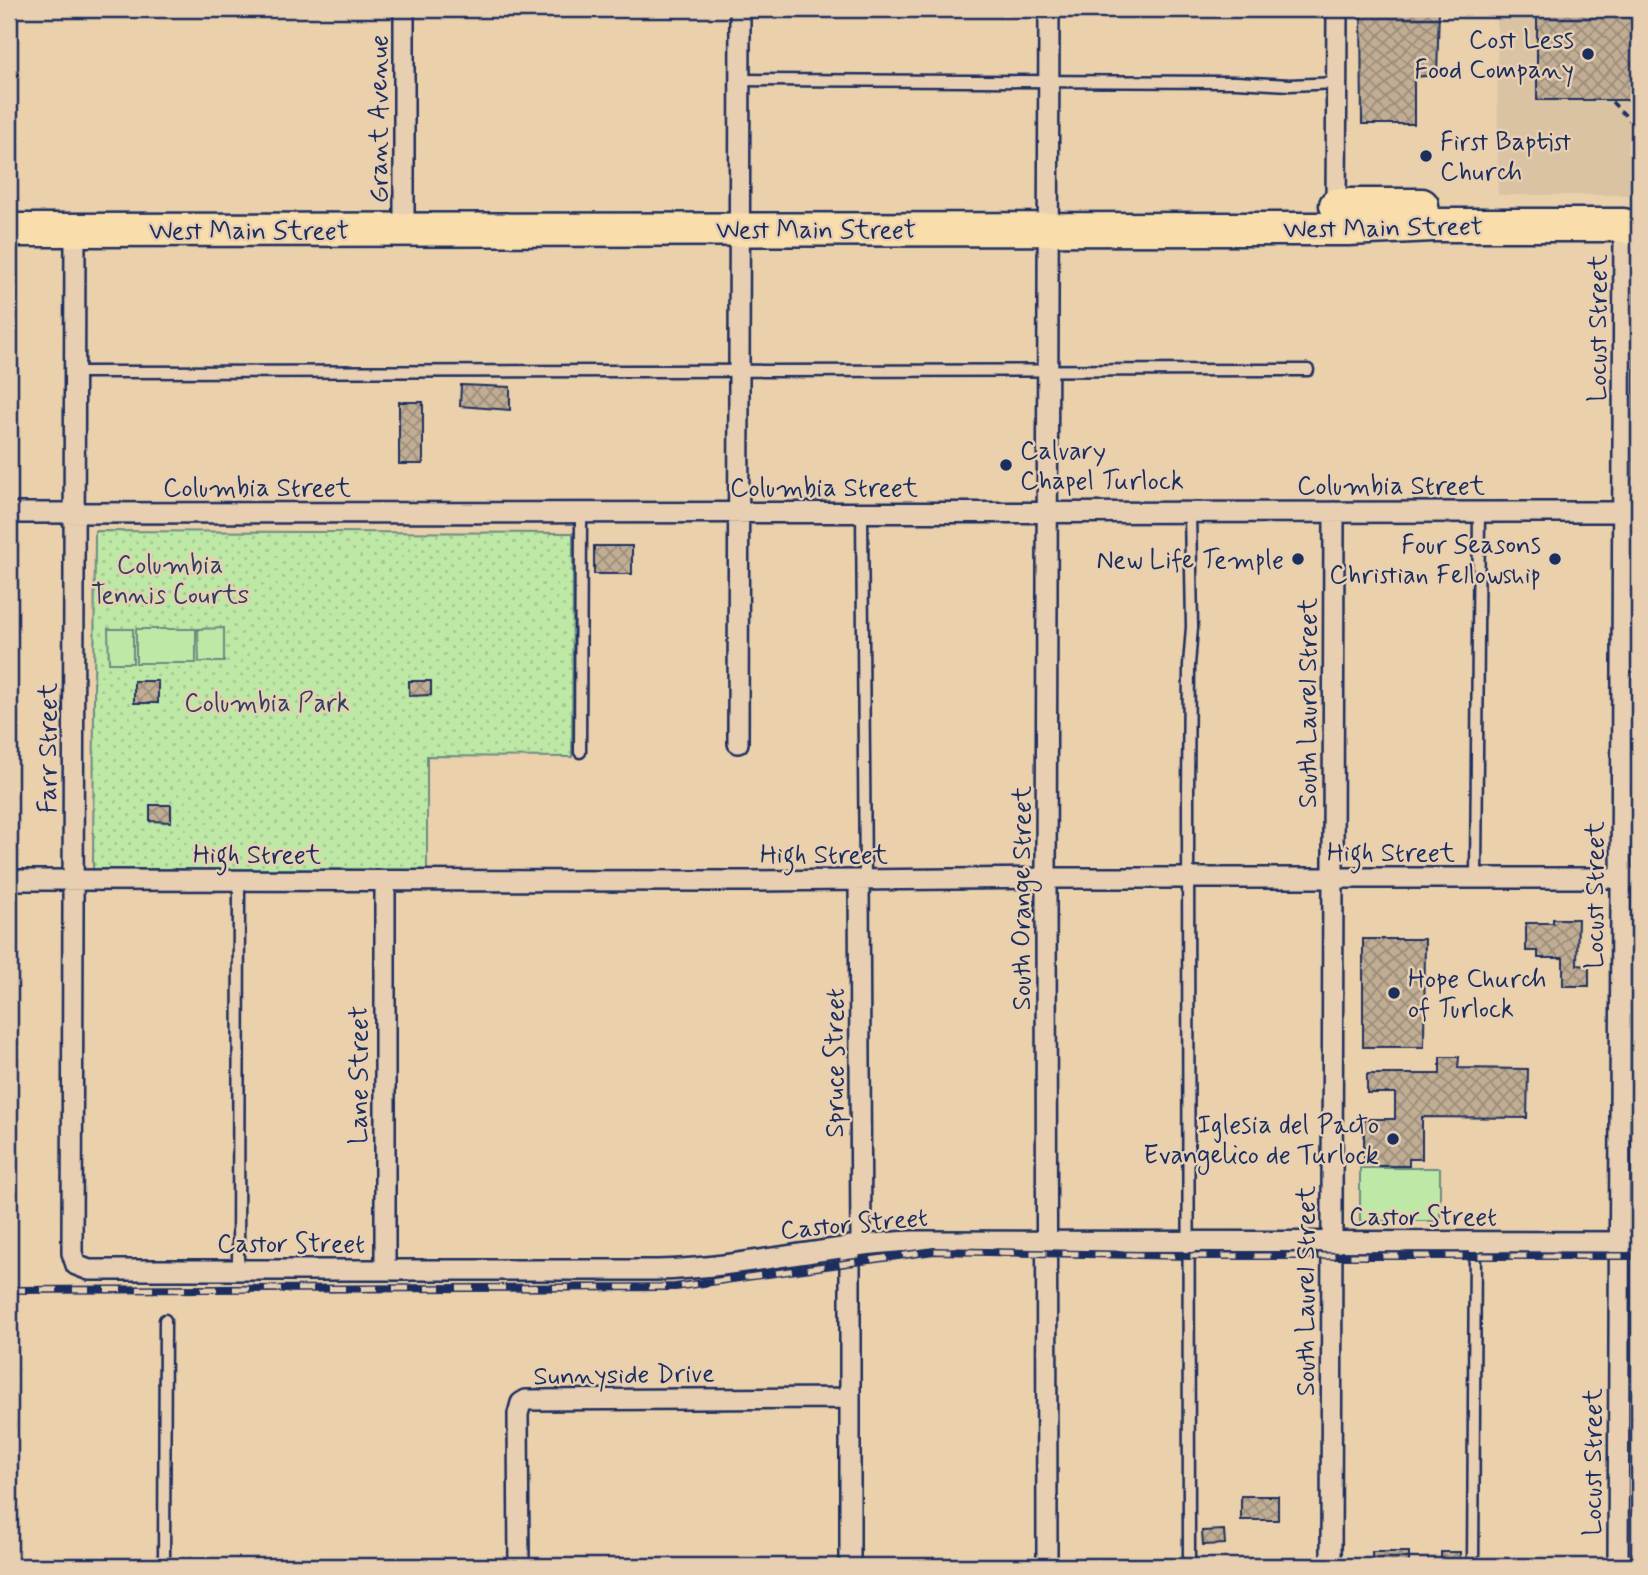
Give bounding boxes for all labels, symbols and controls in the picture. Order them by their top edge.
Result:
place label: Cost Less Food Company [1414,24,1574,88]
street label: Grant Avenue [363,35,397,203]
marker: Cost Less Food Company [1580,46,1596,62]
place label: First Baptist Church [1440,126,1571,190]
marker: First Baptist Church [1418,148,1434,164]
street label: West Main Street [1283,210,1483,248]
street label: West Main Street [716,214,916,248]
street label: West Main Street [149,215,349,249]
street label: Locust Street [1582,254,1616,402]
place label: Calvary Chapel Turlock [1020,435,1184,499]
marker: Calvary Chapel Turlock [998,457,1014,473]
street label: Columbia Street [1297,470,1485,504]
street label: Columbia Street [163,472,351,506]
street label: Columbia Street [730,472,918,506]
place label: Four Seasons Christian Fellowship [1329,529,1541,593]
place label: New Life Temple [1096,544,1284,578]
park label: Columbia Tennis Courts [91,549,249,613]
marker: New Life Temple [1290,551,1306,567]
marker: Four Seasons Christian Fellowship [1547,551,1563,567]
street label: South Laurel Street [1292,598,1326,808]
street label: Farr Street [32,683,66,813]
park label: Columbia Park [184,687,350,721]
street label: South Orange Street [1006,786,1042,1010]
street label: Locust Street [1579,821,1613,969]
street label: High Street [1327,837,1455,874]
street label: High Street [193,839,321,876]
street label: High Street [760,839,888,876]
place label: Hope Church of Turlock [1408,963,1546,1027]
marker: Hope Church of Turlock [1386,985,1402,1001]
street label: Spruce Street [819,988,853,1138]
street label: Lane Street [343,1006,377,1144]
place label: Iglesia del Pacto Evangelico de Turlock [1143,1109,1379,1175]
marker: Iglesia del Pacto Evangelico de Turlock [1385,1131,1401,1147]
street label: South Laurel Street [1290,1186,1324,1396]
street label: Castor Street [1349,1201,1497,1235]
street label: Castor Street [779,1202,929,1248]
street label: Castor Street [217,1228,365,1262]
street label: Sunnyside Drive [533,1357,715,1395]
street label: Locust Street [1577,1388,1611,1536]

